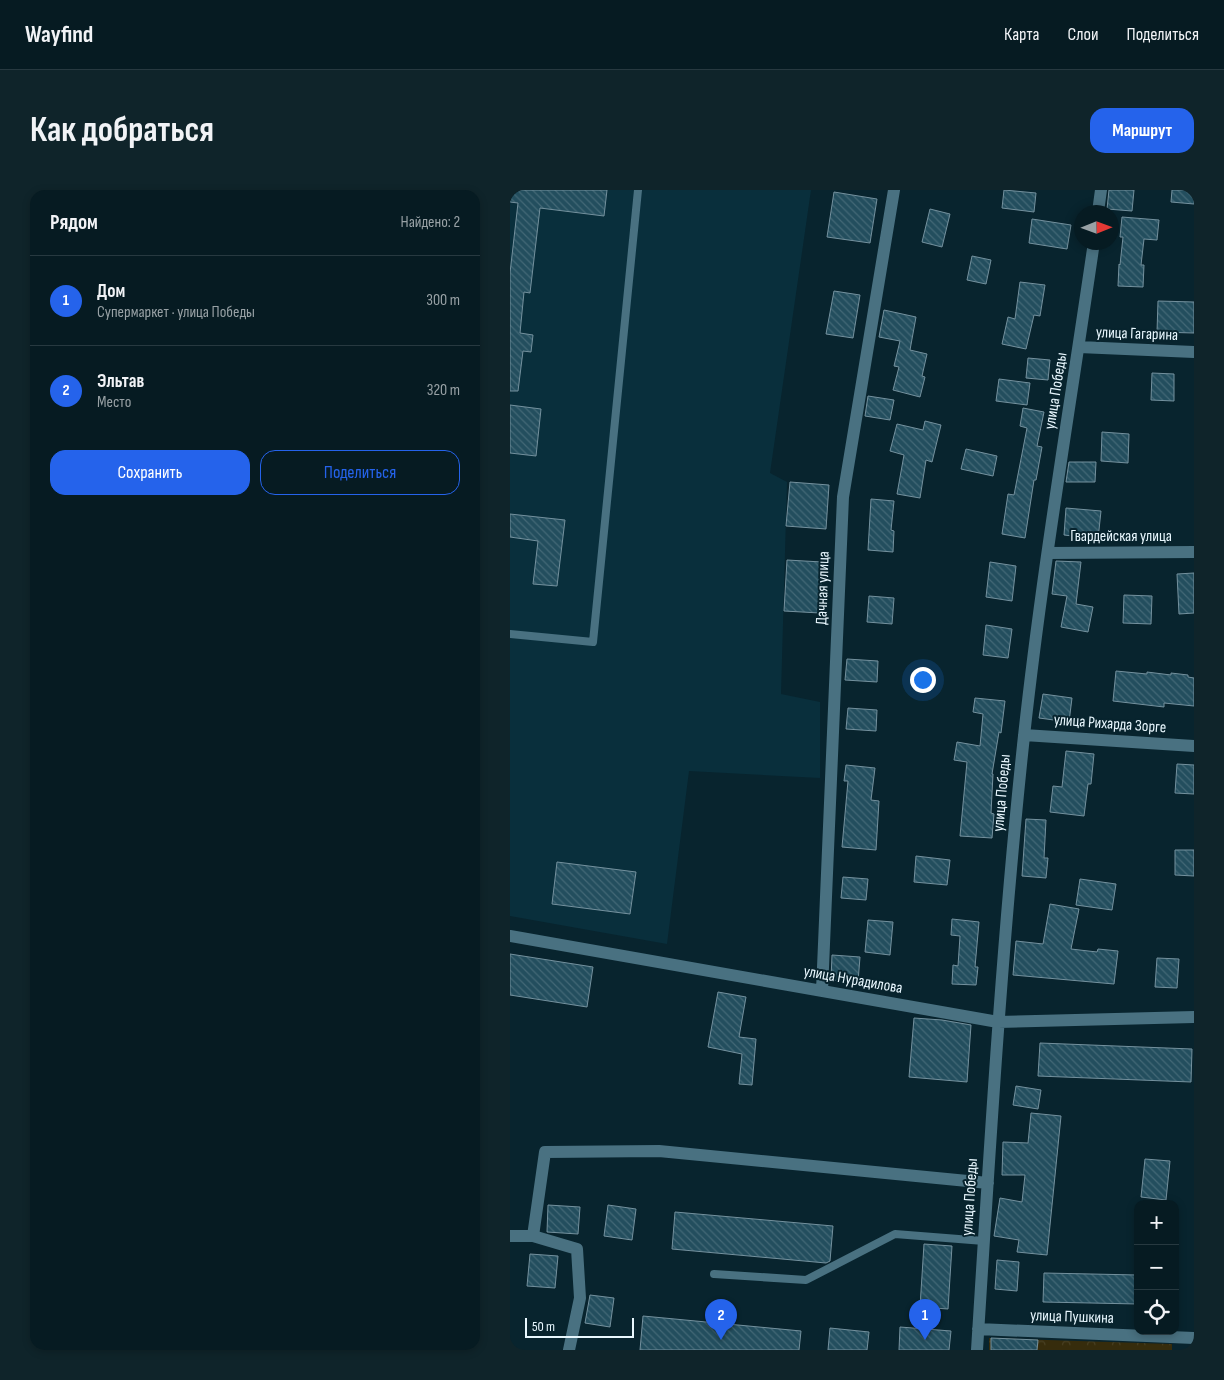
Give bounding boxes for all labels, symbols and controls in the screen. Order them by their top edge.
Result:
text: Wayfind [25,20,93,49]
text: Карта [1004,24,1040,45]
text: Слои [1068,24,1099,45]
text: Поделиться [1127,24,1199,45]
button: Маршрут [1090,108,1194,153]
text: Как добраться [30,109,214,152]
north arrow [1074,205,1119,250]
text: Рядом [50,210,98,235]
text: Найдено: 2 [401,213,460,232]
text: Дом [97,280,125,303]
text: 1 [63,291,69,310]
text: 300 m [426,291,460,310]
text: Супермаркет · улица Победы [97,303,255,322]
street label: улица Гагарина [1096,323,1178,345]
street label: улица Победы [1041,351,1071,431]
text: Эльтав [97,370,144,393]
text: 2 [62,381,70,400]
text: 320 m [427,381,460,400]
text: Место [97,393,131,412]
button: Сохранить [50,450,250,495]
button: Поделиться [260,450,460,495]
street label: Гвардейская улица [1070,527,1172,546]
street label: Дачная улица [812,551,834,625]
your location [910,667,936,693]
street label: улица Рихарда Зорге [1053,711,1167,737]
street label: улица Победы [989,753,1015,833]
street label: улица Нурадилова [802,962,904,998]
street label: улица Победы [958,1158,982,1236]
map controls [1134,1200,1179,1335]
button: + [1134,1200,1179,1245]
button: − [1134,1245,1179,1290]
button: locate [1134,1290,1179,1335]
pin: 2 [705,1299,737,1340]
pin: 1 [909,1299,941,1340]
street label: улица Пушкина [1030,1306,1114,1328]
scale bar [525,1315,634,1338]
text: 50 m [532,1318,555,1335]

